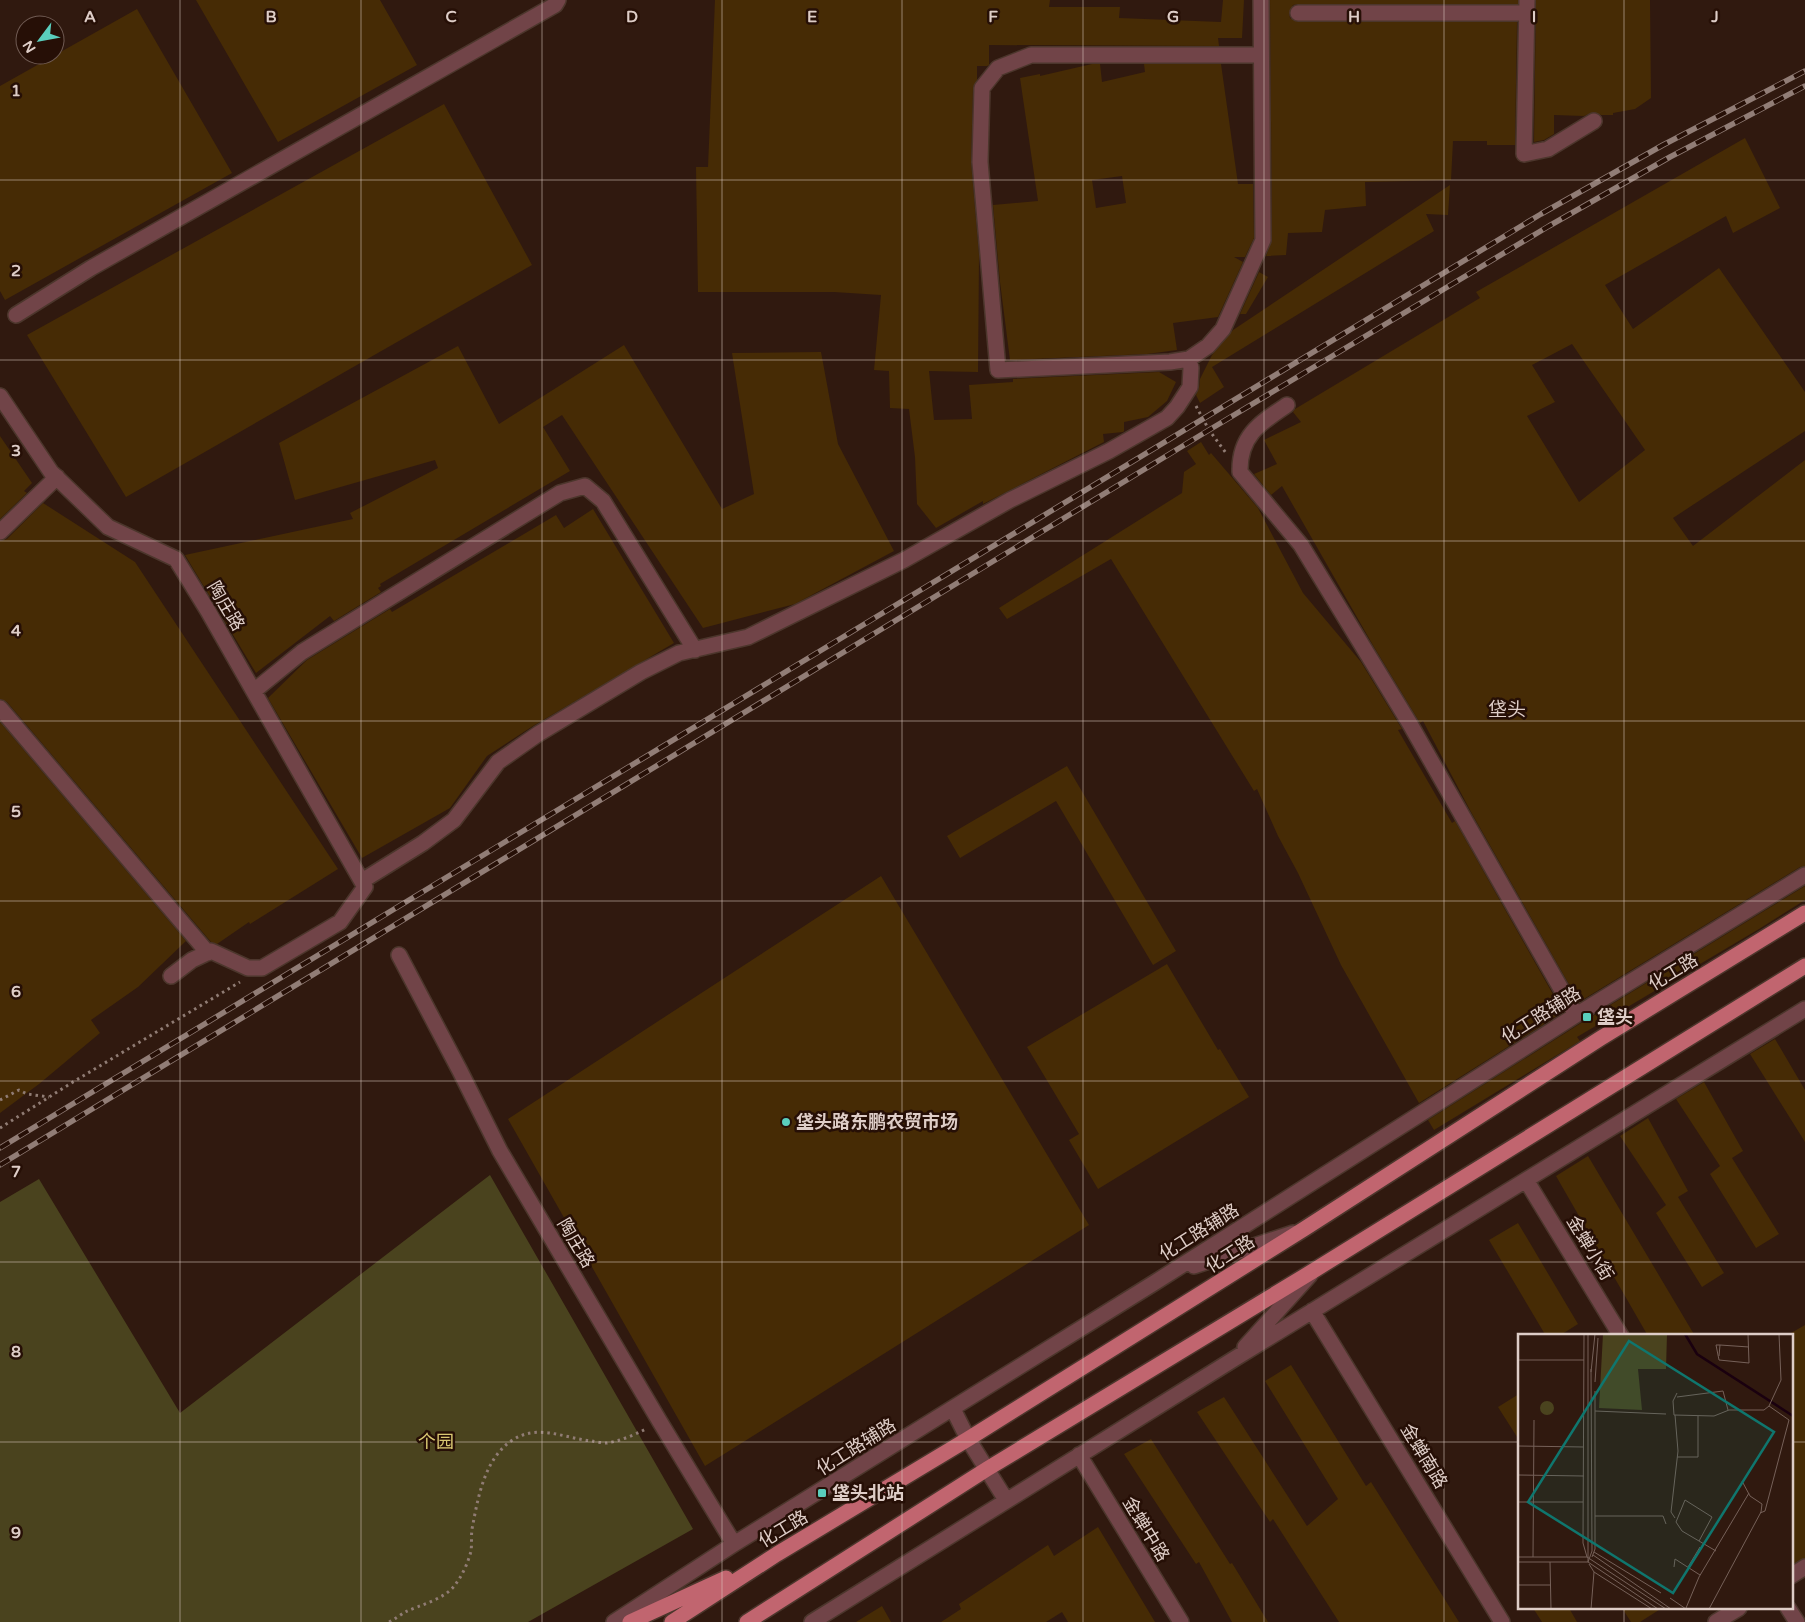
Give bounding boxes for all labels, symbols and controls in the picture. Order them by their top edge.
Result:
text: A [84,7,96,27]
text: B [265,7,277,27]
text: C [445,7,457,27]
text: D [626,7,638,27]
text: E [807,7,817,27]
text: F [988,7,998,27]
text: G [1167,7,1179,27]
text: H [1348,7,1360,27]
text: I [1532,7,1536,27]
text: J [1710,7,1719,27]
north arrow [15,15,65,65]
text: N [19,37,40,56]
text: 1 [11,81,21,101]
text: 2 [11,261,21,281]
text: 3 [11,441,21,461]
street label: 陶庄路 [203,577,249,635]
text: 4 [11,621,21,641]
district label: 垡头 [1488,699,1526,721]
text: 5 [11,802,21,822]
street label: 化工路 [1644,949,1702,995]
text: 6 [11,982,21,1002]
street label: 化工路辅路 [1497,982,1585,1048]
place label: 垡头 [1597,1006,1633,1028]
marker: 垡头 [1581,1011,1593,1023]
place label: 垡头路东鹏农贸市场 [796,1111,958,1133]
marker: 垡头路东鹏农贸市场 [780,1116,792,1128]
text: 7 [11,1162,21,1182]
street label: 化工路辅路 [1155,1199,1243,1265]
street label: 金蝉小街 [1562,1211,1618,1285]
street label: 陶庄路 [553,1214,599,1272]
street label: 化工路 [1201,1231,1259,1277]
inset map [1518,1334,1792,1610]
text: 8 [11,1342,21,1362]
street label: 化工路辅路 [812,1414,900,1480]
street label: 金蝉南路 [1396,1419,1452,1493]
park label: 个园 [418,1431,454,1453]
place label: 垡头北站 [832,1482,904,1504]
marker: 垡头北站 [816,1487,828,1499]
street label: 金蝉中路 [1118,1492,1174,1566]
street label: 化工路 [754,1506,812,1552]
text: 9 [11,1523,21,1543]

